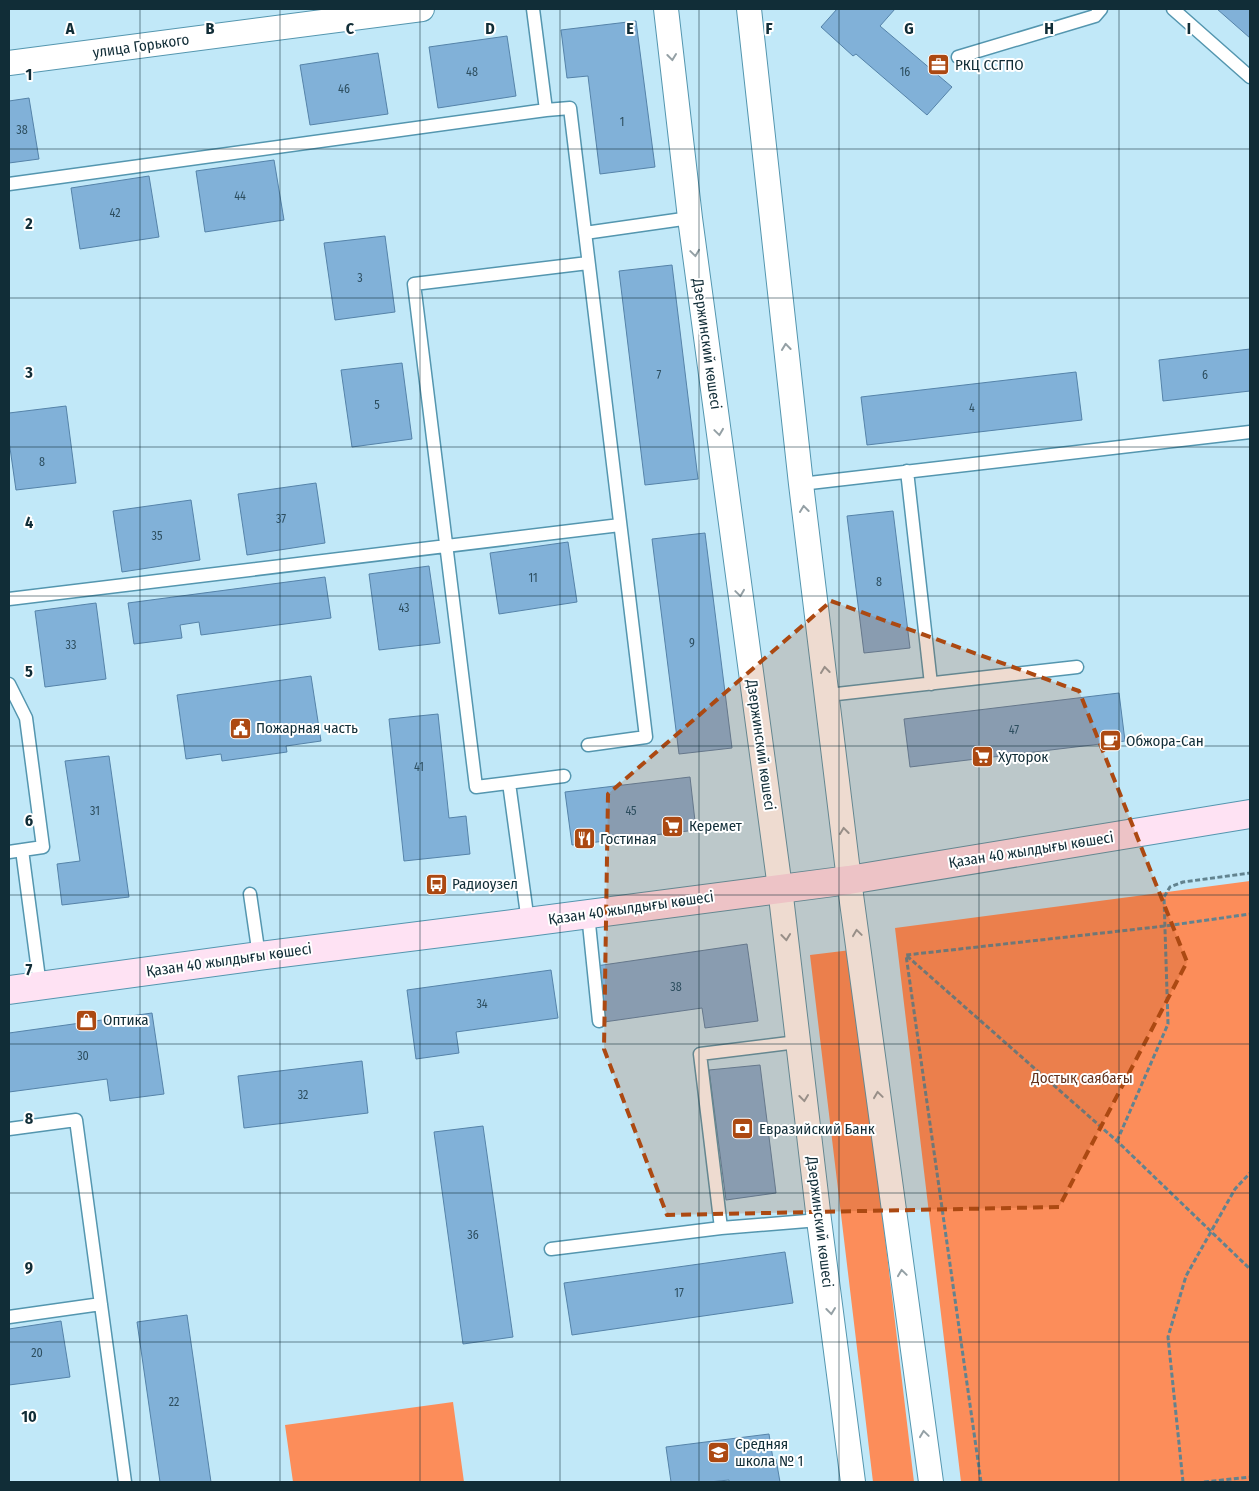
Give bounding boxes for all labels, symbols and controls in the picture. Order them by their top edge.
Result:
text: A [65,19,75,38]
text: B [206,19,215,38]
text: C [346,19,355,38]
text: D [485,19,495,38]
text: E [626,19,634,38]
text: F [765,19,773,38]
text: G [904,19,914,38]
text: H [1044,19,1054,38]
text: I [1187,19,1191,38]
street label: улица Горького [92,30,191,62]
one-way arrow [666,53,677,61]
office icon: РКЦ ССГПО [927,53,951,77]
place label: РКЦ ССГПО [955,56,1024,74]
text: 1 [26,65,32,84]
house number: 48 [466,65,478,79]
house number: 16 [900,65,910,79]
house number: 46 [338,82,350,96]
house number: 1 [620,115,624,129]
house number: 38 [16,123,28,137]
house number: 44 [234,189,246,203]
house number: 42 [110,206,120,220]
text: 2 [24,214,33,233]
one-way arrow [689,250,700,258]
house number: 3 [357,271,363,285]
street label: Дзержинский көшесі [689,276,725,411]
one-way arrow [781,343,792,351]
text: 3 [24,363,33,382]
house number: 7 [657,368,662,382]
house number: 6 [1202,368,1208,382]
house number: 5 [374,398,380,412]
house number: 4 [969,401,975,415]
one-way arrow [713,428,724,436]
house number: 8 [39,455,45,469]
one-way arrow [799,504,810,512]
house number: 37 [276,512,286,526]
text: 4 [25,513,33,532]
house number: 35 [152,529,163,543]
house number: 11 [528,571,538,585]
house number: 8 [876,575,882,589]
one-way arrow [735,588,745,597]
house number: 43 [398,601,410,615]
house number: 9 [689,636,695,650]
house number: 33 [66,638,76,652]
text: 5 [25,662,33,681]
one-way arrow [820,665,830,674]
street label: Дзержинский көшесі [743,677,779,812]
public building icon: Пожарная часть [228,716,252,740]
place label: Пожарная часть [256,719,358,737]
house number: 47 [1009,723,1019,737]
cafe icon: Обжора-Сан [1098,729,1122,753]
place label: Обжора-Сан [1126,732,1204,750]
supermarket icon: Хуторок [970,745,994,769]
place label: Хуторок [998,748,1048,766]
house number: 41 [414,760,424,774]
house number: 31 [90,804,100,818]
house number: 45 [625,804,637,818]
text: 6 [25,811,33,830]
supermarket icon: Керемет [661,814,685,838]
place label: Керемет [689,817,743,835]
restaurant icon: Гостиная [572,827,596,851]
one-way arrow [839,827,850,835]
street label: Қазан 40 жылдығы көшесі [947,828,1115,872]
place label: Гостиная [600,830,657,848]
bus stop icon: Радиоузел [424,872,448,896]
place label: Радиоузел [452,875,518,893]
street label: Қазан 40 жылдығы көшесі [547,887,715,929]
one-way arrow [852,929,862,938]
one-way arrow [780,933,791,941]
street label: Қазан 40 жылдығы көшесі [145,939,313,981]
text: 7 [26,960,33,979]
house number: 38 [670,980,682,994]
house number: 34 [476,997,488,1011]
shop icon: Оптика [75,1008,99,1032]
place label: Оптика [103,1011,149,1029]
house number: 30 [77,1049,89,1063]
park label: Достық саябағы [1030,1069,1133,1087]
house number: 32 [298,1088,308,1102]
one-way arrow [873,1090,884,1098]
one-way arrow [798,1094,809,1102]
text: 8 [25,1109,34,1128]
bank icon: Евразийский Банк [731,1117,755,1141]
place label: Евразийский Банк [759,1120,875,1138]
street label: Дзержинский көшесі [803,1154,837,1289]
house number: 36 [467,1228,479,1242]
text: 9 [25,1258,33,1277]
one-way arrow [898,1269,908,1277]
house number: 17 [674,1286,684,1300]
one-way arrow [825,1308,836,1316]
house number: 20 [31,1346,43,1360]
house number: 22 [169,1395,179,1409]
text: 10 [21,1407,37,1426]
one-way arrow [919,1430,930,1438]
place label: Средняя школа № 1 [735,1435,803,1470]
school or university icon: Средняя школа № 1 [707,1441,731,1465]

